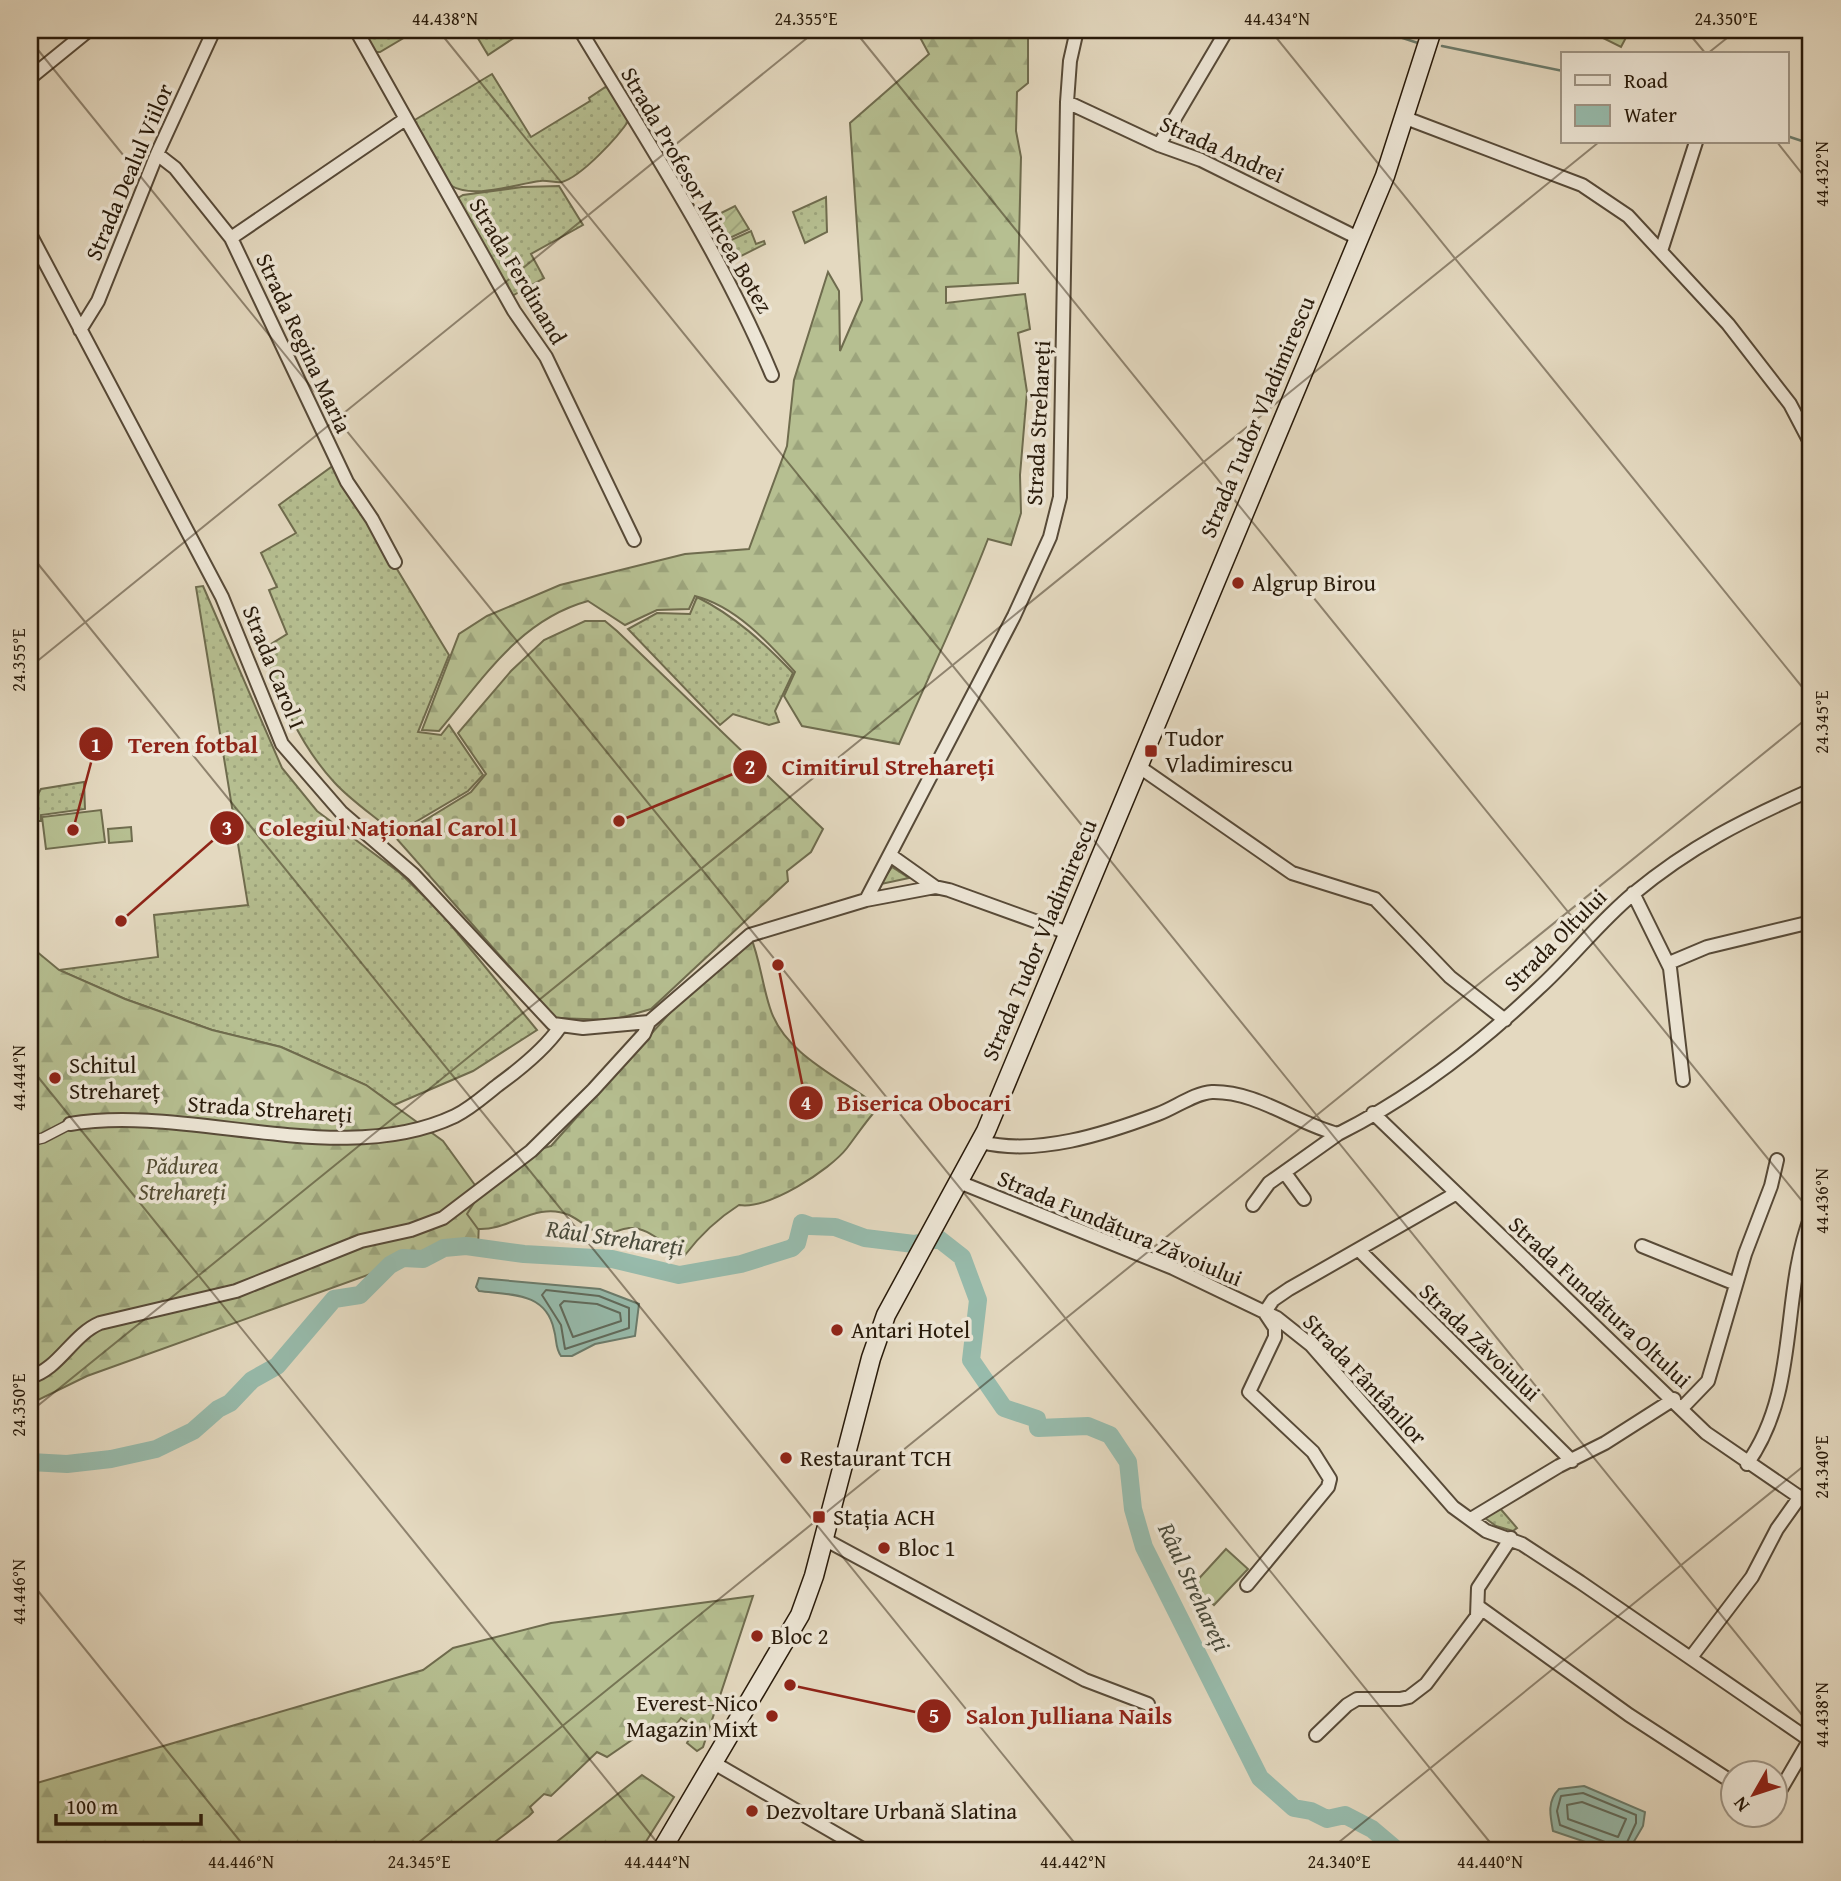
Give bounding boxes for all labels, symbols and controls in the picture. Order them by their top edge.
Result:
text: 44.438°N [412,5,478,32]
text: 24.355°E [774,5,838,32]
text: 44.434°N [1244,5,1310,32]
text: 24.350°E [1694,5,1758,32]
legend [1561,52,1788,144]
street label: Strada Profesor Mircea Botez [613,60,782,319]
text: Road [1624,65,1669,96]
street label: Strada Dealul Viilor [76,78,181,265]
text: Water [1624,99,1677,130]
street label: Strada Andrei [1155,106,1290,191]
text: 44.432°N [1808,141,1835,207]
street label: Strada Ferdinand [462,191,576,351]
street label: Strada Regina Maria [248,247,361,438]
street label: Strada Tudor Vladimirescu [1191,290,1323,543]
street label: Strada Strehareți [1017,340,1058,506]
place label: Algrup Birou [1252,566,1377,599]
marker: Algrup Birou [1230,575,1246,591]
street label: Strada Carol I [235,600,314,734]
text: 24.355°E [5,628,32,692]
text: 24.345°E [1808,690,1835,754]
place label: Tudor Vladimirescu [1165,721,1294,780]
callout: Teren fotbal [79,722,272,767]
text: Teren fotbal [128,727,259,762]
text: 1 [91,729,101,760]
marker: Tudor Vladimirescu [1143,743,1159,759]
callout: Cimitirul Strehareți [732,744,1008,789]
text: Cimitirul Strehareți [782,749,994,784]
text: 2 [745,751,755,782]
callout: Colegiul Național Carol l [210,805,531,850]
text: Colegiul Național Carol l [259,810,518,845]
text: 3 [222,812,232,843]
street label: Strada Tudor Vladimirescu [973,813,1105,1066]
street label: Strada Oltului [1496,881,1614,999]
text: 44.444°N [5,1045,32,1111]
place label: Schitul Strehareț [69,1048,160,1107]
marker: Schitul Strehareț [47,1070,63,1086]
callout: Biserica Obocari [788,1080,1025,1125]
text: Biserica Obocari [837,1085,1011,1120]
street label: Strada Strehareți [186,1086,354,1131]
text: 4 [801,1087,812,1118]
park label: Pădurea Strehareți [138,1149,226,1208]
street label: Strada Fundătura Zăvoiului [993,1161,1248,1294]
text: 44.436°N [1808,1168,1835,1234]
street label: Strada Fundătura Oltului [1502,1208,1699,1395]
water label: Râul Strehareți [543,1210,686,1264]
street label: Strada Zăvoiului [1412,1275,1549,1408]
street label: Strada Fântânilor [1296,1306,1435,1452]
place label: Antari Hotel [851,1313,970,1346]
marker: Antari Hotel [829,1322,845,1338]
text: 24.350°E [5,1373,32,1437]
text: 24.340°E [1808,1435,1835,1499]
place label: Restaurant TCH [800,1441,951,1474]
marker: Restaurant TCH [778,1450,794,1466]
place label: Stația ACH [833,1500,935,1533]
marker: Stația ACH [811,1509,827,1525]
water label: Râul Strehareți [1149,1516,1240,1657]
place label: Bloc 1 [898,1531,956,1564]
marker: Bloc 1 [876,1540,892,1556]
text: 44.446°N [5,1559,32,1625]
place label: Bloc 2 [771,1619,829,1652]
marker: Bloc 2 [749,1628,765,1644]
text: 44.438°N [1808,1682,1835,1748]
place label: Everest-Nico Magazin Mixt [626,1686,758,1745]
callout: Salon Julliana Nails [917,1693,1186,1738]
text: Salon Julliana Nails [966,1698,1172,1733]
text: 5 [929,1700,939,1731]
marker: Everest-Nico Magazin Mixt [764,1708,780,1724]
north arrow [1718,1758,1788,1828]
scale bar [56,1783,201,1827]
text: 100 m [66,1791,118,1822]
text: N [1726,1791,1756,1818]
place label: Dezvoltare Urbană Slatina [766,1794,1017,1827]
marker: Dezvoltare Urbană Slatina [744,1803,760,1819]
text: 44.446°N [208,1848,274,1875]
text: 24.345°E [387,1848,451,1875]
text: 44.444°N [624,1848,690,1875]
text: 44.442°N [1040,1848,1106,1875]
text: 24.340°E [1307,1848,1371,1875]
text: 44.440°N [1457,1848,1523,1875]

